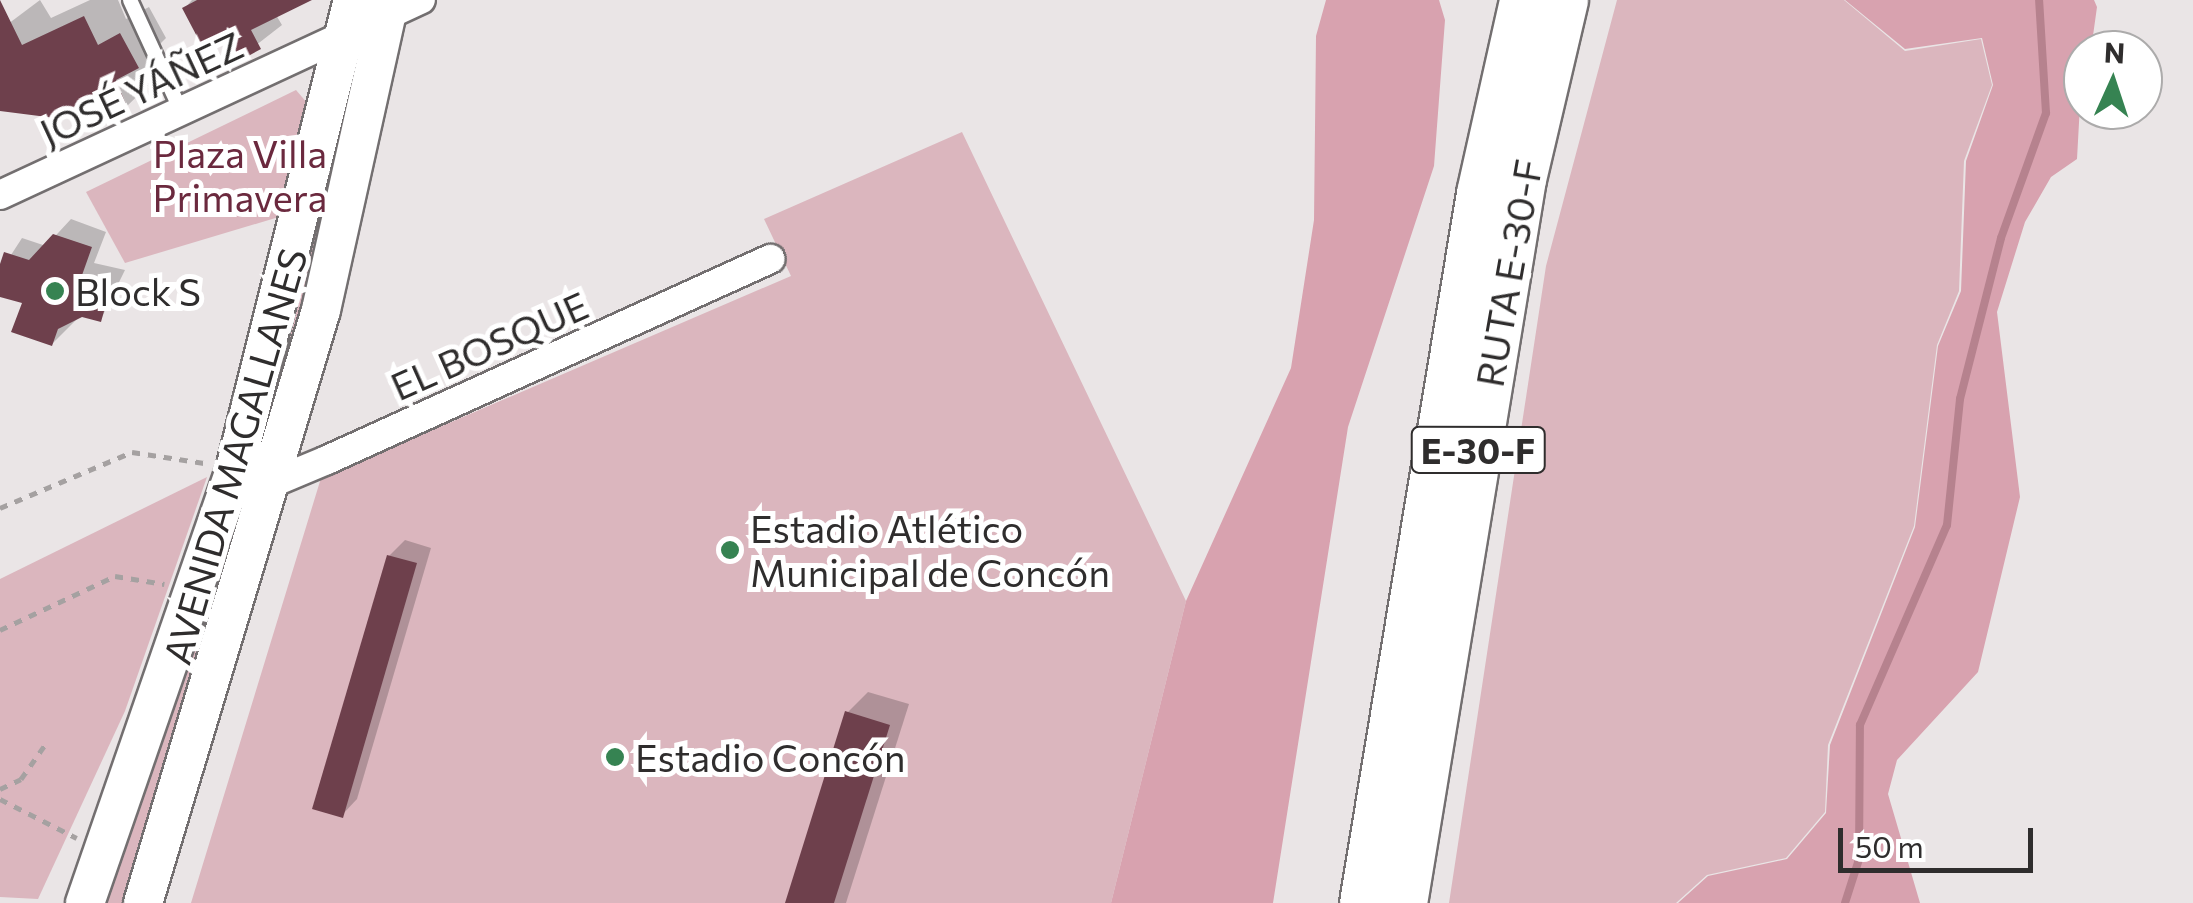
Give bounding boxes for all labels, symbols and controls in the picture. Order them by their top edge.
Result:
street label: JOSÉ YÁÑEZ [32,21,250,155]
north arrow [2063,30,2163,130]
text: N [2103,35,2126,70]
park label: Plaza Villa Primavera [153,130,327,220]
street label: RUTA E-30-F [1466,156,1550,390]
street label: AVENIDA MAGALLANES [153,243,315,669]
place label: Block S [75,268,201,314]
marker: Block S [44,280,66,302]
street label: EL BOSQUE [383,281,595,409]
road number: E-30-F [1410,420,1546,480]
place label: Estadio Atlético Municipal de Concón [750,505,1110,594]
marker: Estadio Atlético Municipal de Concón [719,539,741,561]
place label: Estadio Concón [635,734,906,780]
marker: Estadio Concón [604,746,626,768]
scale bar [1843,808,2038,870]
text: 50 m [1855,827,1924,864]

